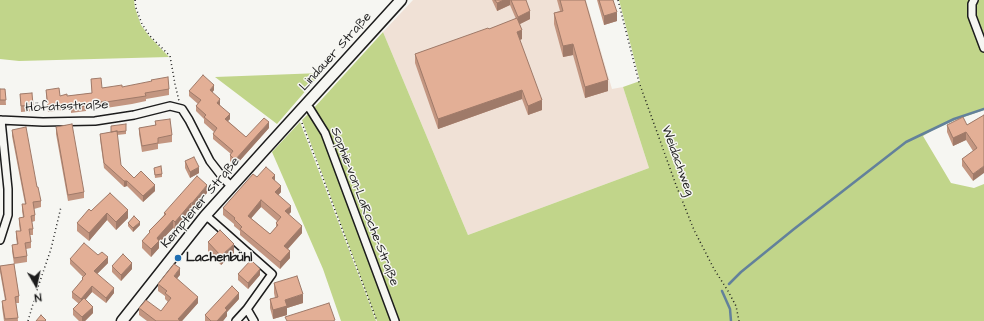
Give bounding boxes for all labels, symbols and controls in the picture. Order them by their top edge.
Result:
street label: Lindauer Straße [297,9,375,95]
street label: Höfatsstraße [25,98,109,116]
street label: Weidachweg [657,124,697,198]
street label: Sophie-von-LaRoche-Straße [327,126,401,288]
street label: Kemptener Straße [158,154,244,252]
place label: Lachenbühl [186,250,252,266]
marker: Lachenbühl [173,253,183,263]
north arrow [16,265,56,305]
text: N [33,289,43,305]

